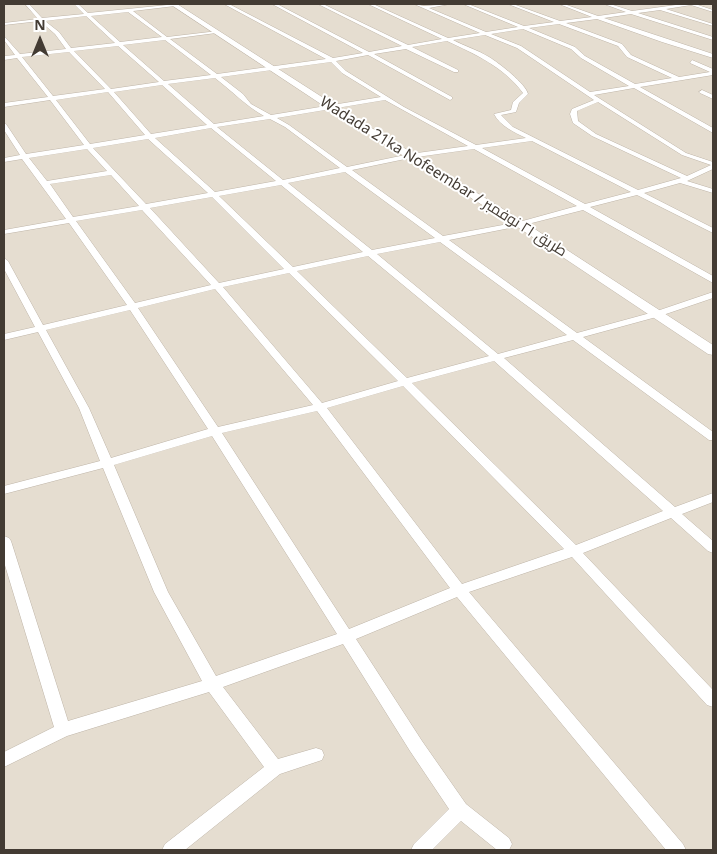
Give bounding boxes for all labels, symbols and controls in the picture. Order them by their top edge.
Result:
north arrow [15,15,65,65]
text: N [34,15,46,34]
street label: Wadada 21ka Nofeembar / طريق ٢١ نوفمبر [316,93,570,261]

